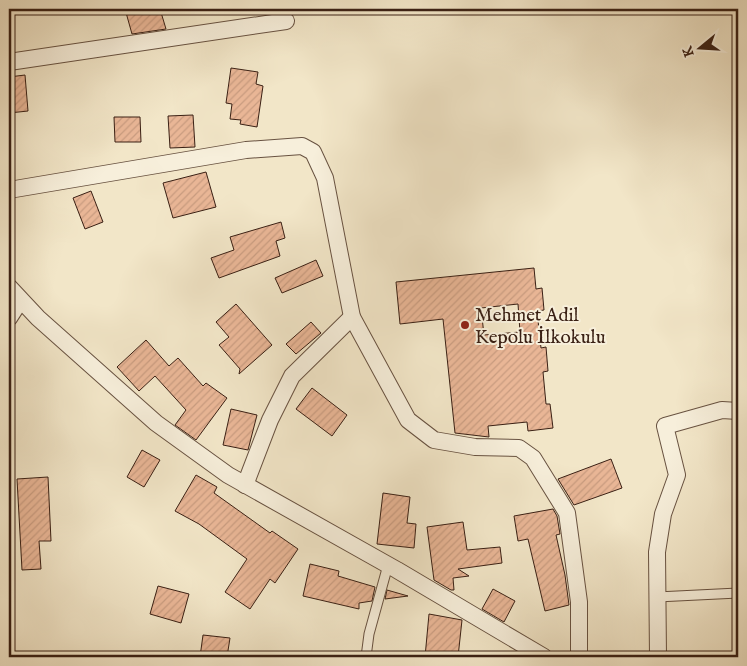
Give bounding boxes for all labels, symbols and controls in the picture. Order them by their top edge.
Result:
north arrow [674,22,724,72]
text: K [678,43,699,59]
place label: Mehmet Adil Kepolu İlkokulu [475,304,606,350]
marker: Mehmet Adil Kepolu İlkokulu [459,319,471,331]

